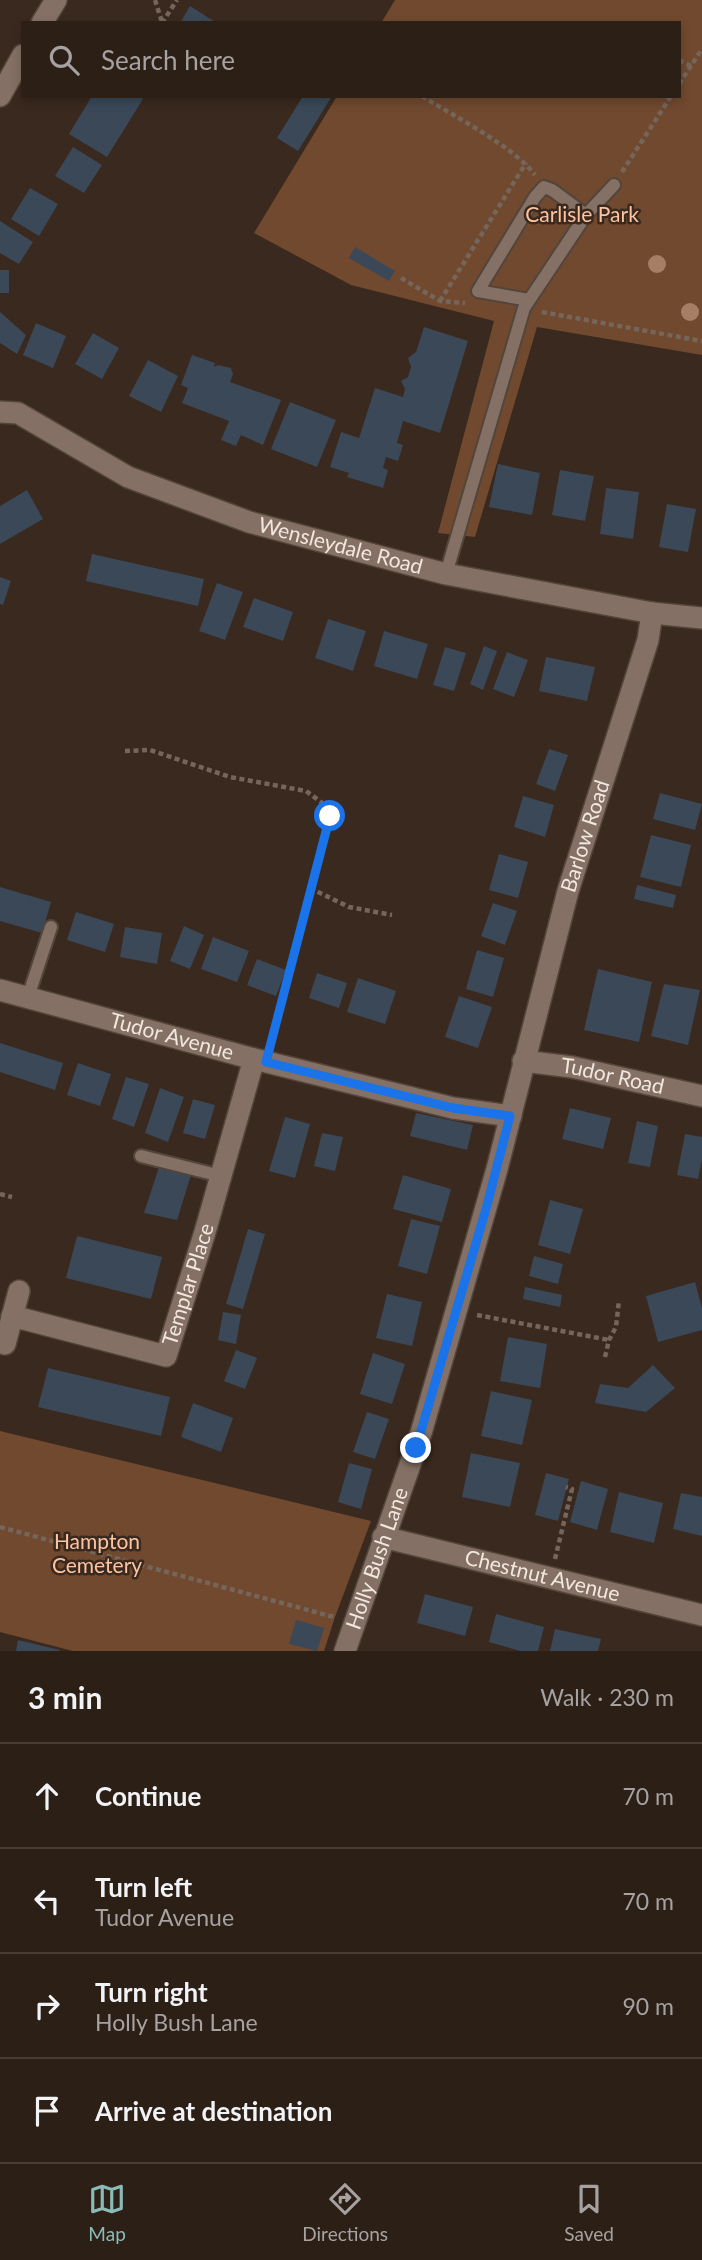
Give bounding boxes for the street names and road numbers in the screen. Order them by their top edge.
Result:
street label: Wensleydale Road [256,511,426,578]
street label: Barlow Road [554,777,614,895]
street label: Tudor Avenue [108,1006,237,1064]
street label: Tudor Road [560,1052,667,1098]
street label: Templar Place [156,1220,218,1348]
street label: Holly Bush Lane [340,1484,412,1632]
street label: Chestnut Avenue [463,1544,623,1605]

